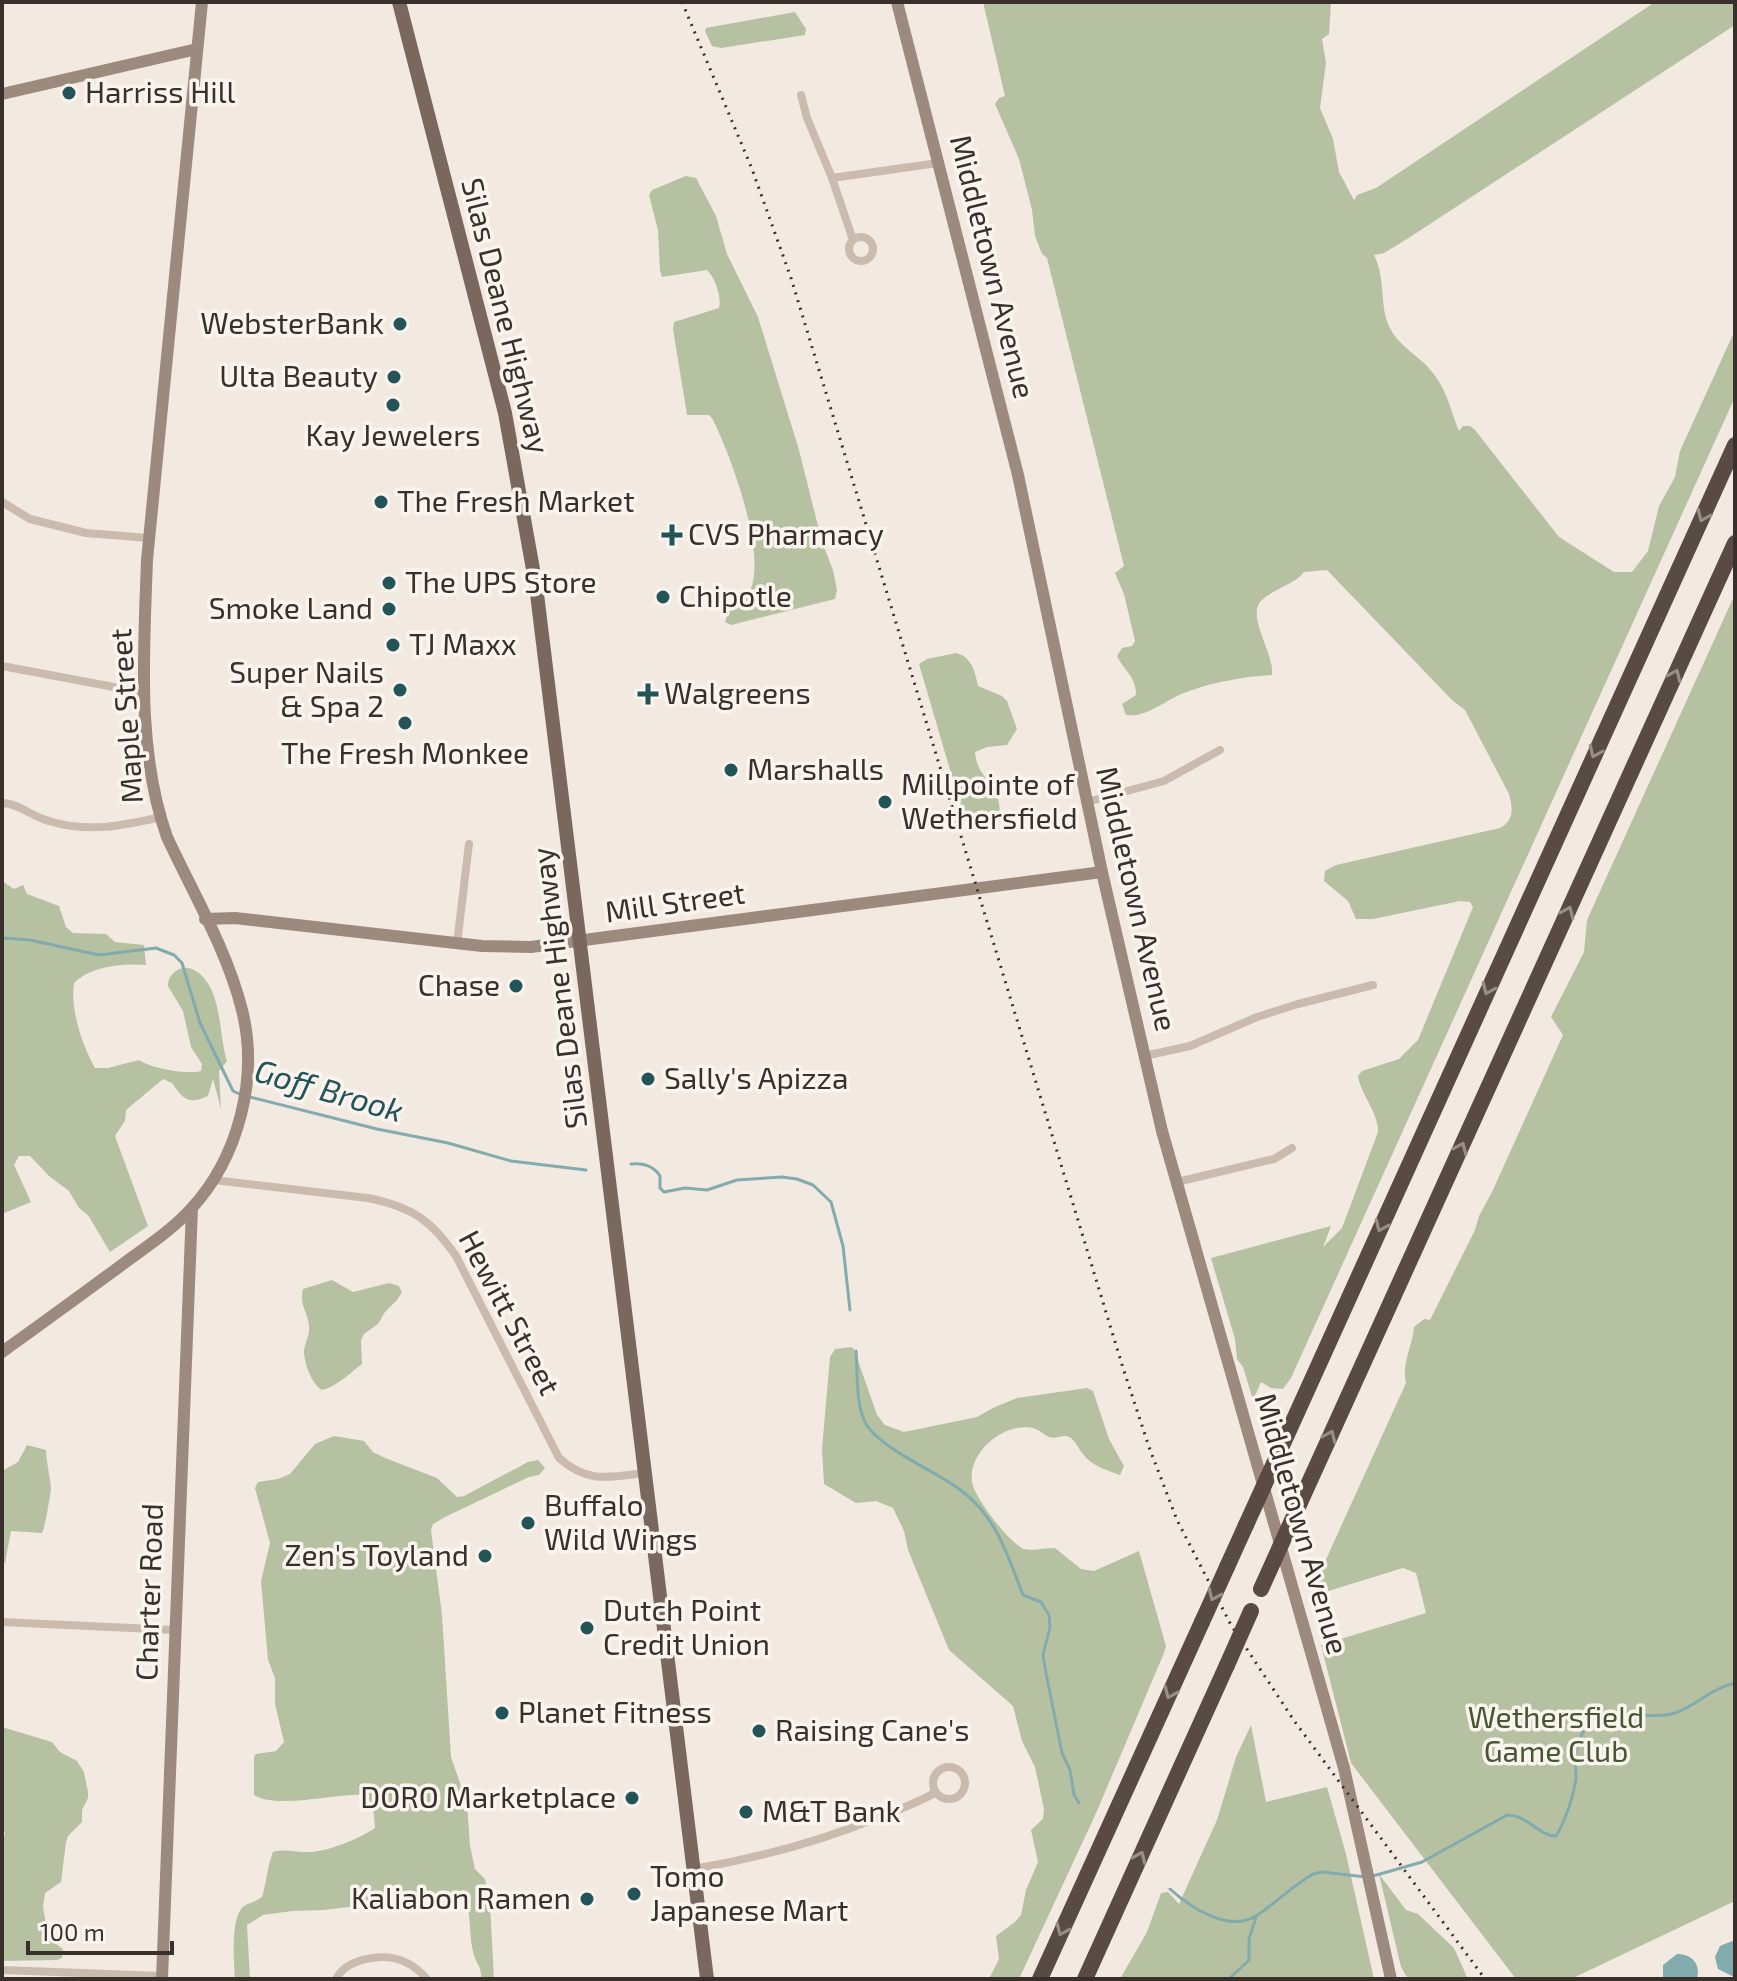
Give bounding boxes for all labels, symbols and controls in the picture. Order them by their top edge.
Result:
place label: Harriss Hill [85,73,236,109]
marker: Harriss Hill [60,84,78,102]
street label: Middletown Avenue [944,131,1044,402]
street label: Silas Deane Highway [455,174,559,457]
place label: WebsterBank [200,304,384,340]
marker: WebsterBank [391,315,409,333]
place label: Ulta Beauty [219,357,378,393]
marker: Ulta Beauty [385,368,403,386]
marker: Kay Jewelers [384,396,402,414]
place label: Kay Jewelers [306,416,480,452]
place label: The Fresh Market [397,482,635,518]
marker: The Fresh Market [372,493,390,511]
one-way arrow [1697,507,1713,522]
place label: CVS Pharmacy [688,515,884,551]
marker: CVS Pharmacy [663,526,681,544]
place label: The UPS Store [405,563,597,599]
marker: The UPS Store [380,574,398,592]
place label: Chipotle [679,577,792,613]
marker: Chipotle [654,588,672,606]
place label: Smoke Land [209,589,373,625]
marker: Smoke Land [380,600,398,618]
place label: TJ Maxx [409,625,517,661]
street label: Maple Street [101,627,149,805]
marker: TJ Maxx [384,636,402,654]
place label: Super Nails & Spa 2 [229,653,384,723]
one-way arrow [1665,669,1681,683]
place label: Walgreens [664,674,811,710]
marker: Super Nails & Spa 2 [391,681,409,699]
marker: Walgreens [639,685,657,703]
marker: The Fresh Monkee [396,714,414,732]
place label: The Fresh Monkee [281,734,529,770]
one-way arrow [1589,744,1605,759]
place label: Marshalls [747,750,884,786]
marker: Marshalls [722,761,740,779]
street label: Middletown Avenue [1090,763,1186,1034]
place label: Millpointe of Wethersfield [901,765,1078,835]
marker: Millpointe of Wethersfield [876,793,894,811]
street label: Silas Deane Highway [523,846,593,1131]
street label: Mill Street [602,873,747,929]
one-way arrow [1558,905,1574,920]
place label: Chase [418,966,500,1002]
marker: Chase [507,977,525,995]
one-way arrow [1482,981,1498,995]
water label: Goff Brook [251,1050,408,1129]
place label: Sally's Apizza [664,1059,848,1095]
marker: Sally's Apizza [639,1070,657,1088]
one-way arrow [1451,1142,1467,1157]
one-way arrow [1375,1218,1391,1232]
street label: Hewitt Street [452,1224,569,1401]
street label: Middletown Avenue [1248,1389,1357,1658]
one-way arrow [1321,1430,1337,1445]
place label: Buffalo Wild Wings [544,1486,698,1556]
street label: Charter Road [127,1502,169,1681]
marker: Buffalo Wild Wings [519,1514,537,1532]
place label: Zen's Toyland [284,1536,469,1572]
marker: Zen's Toyland [476,1547,494,1565]
one-way arrow [1208,1587,1224,1601]
place label: Dutch Point Credit Union [603,1591,770,1661]
marker: Dutch Point Credit Union [578,1619,596,1637]
one-way arrow [1163,1685,1179,1700]
place label: Planet Fitness [518,1693,712,1729]
park label: Wethersfield Game Club [1468,1698,1644,1768]
marker: Planet Fitness [493,1704,511,1722]
place label: Raising Cane's [775,1711,969,1747]
marker: Raising Cane's [750,1722,768,1740]
place label: DORO Marketplace [360,1778,616,1814]
marker: DORO Marketplace [623,1789,641,1807]
place label: M&T Bank [762,1792,901,1828]
marker: M&T Bank [737,1803,755,1821]
one-way arrow [1130,1851,1146,1865]
place label: Tomo Japanese Mart [650,1857,848,1927]
place label: Kaliabon Ramen [351,1879,571,1915]
marker: Tomo Japanese Mart [625,1885,643,1903]
marker: Kaliabon Ramen [578,1890,596,1908]
scale bar [28,1905,172,1955]
text: 100 m [40,1917,105,1946]
one-way arrow [1056,1922,1072,1937]

